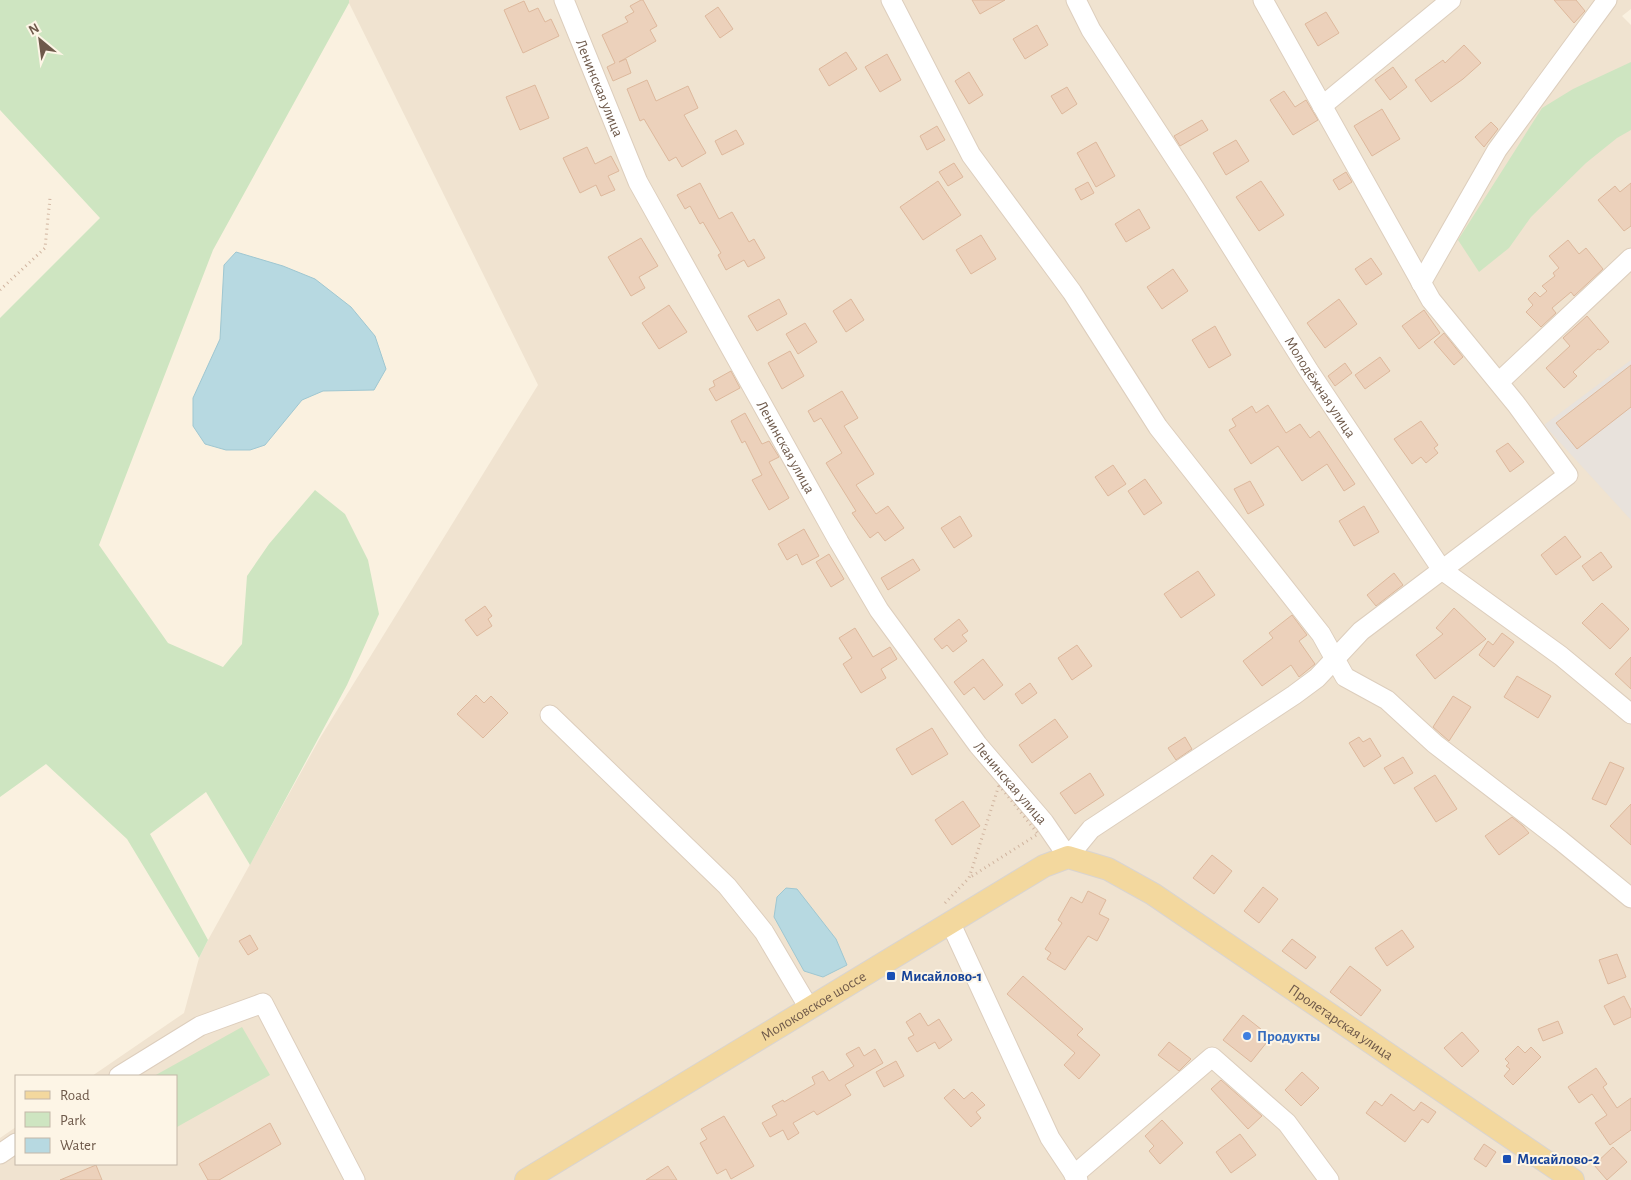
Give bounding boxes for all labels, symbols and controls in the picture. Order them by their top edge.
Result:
north arrow [15,15,65,65]
text: N [27,21,42,38]
street label: Ленинская улица [573,37,626,139]
street label: Молодёжная улица [1282,334,1359,440]
street label: Ленинская улица [754,398,818,496]
street label: Ленинская улица [971,739,1050,827]
street label: Молоковское шоссе [758,968,869,1043]
place label: Мисайлово-1 [901,969,982,984]
marker: Мисайлово-1 [885,970,897,982]
street label: Пролетарская улица [1286,981,1396,1063]
place label: Продукты [1257,1029,1320,1044]
marker: Продукты [1241,1030,1253,1042]
legend [15,1075,178,1165]
text: Road [60,1088,90,1103]
text: Park [60,1113,86,1128]
text: Water [60,1138,96,1153]
place label: Мисайлово-2 [1517,1152,1600,1167]
marker: Мисайлово-2 [1501,1153,1513,1165]

